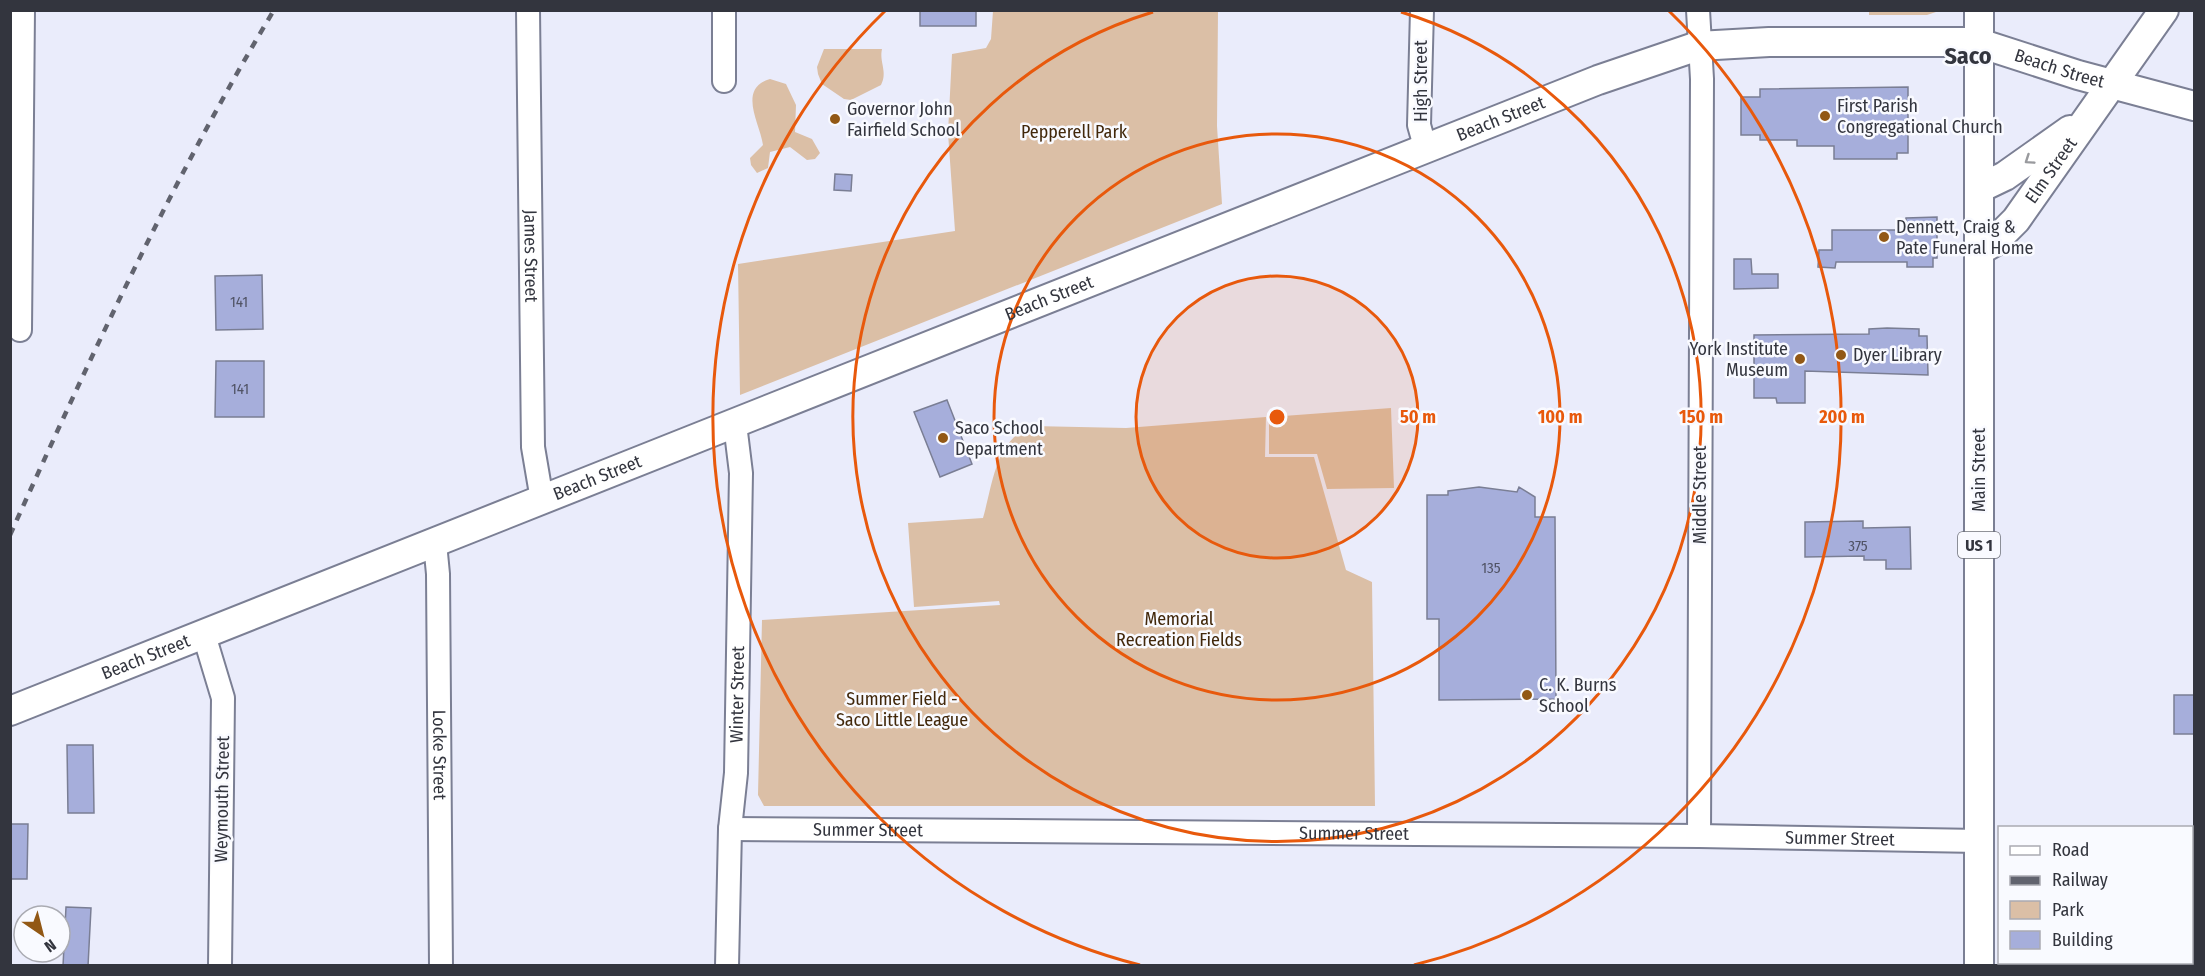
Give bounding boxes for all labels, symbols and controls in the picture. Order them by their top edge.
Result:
street label: High Street [1410,40,1432,122]
district label: Saco [1944,42,1992,70]
street label: Beach Street [2012,44,2107,93]
street label: Beach Street [1453,91,1548,146]
place label: First Parish Congregational Church [1837,95,2003,138]
place label: Governor John Fairfield School [847,98,960,141]
marker: First Parish Congregational Church [1818,109,1832,123]
marker: Governor John Fairfield School [828,112,842,126]
park label: Pepperell Park [1021,121,1128,143]
street label: Elm Street [2020,133,2082,208]
one-way arrow [2025,152,2035,164]
street label: James Street [519,209,542,303]
place label: Dennett, Craig & Pate Funeral Home [1896,216,2034,259]
marker: Dennett, Craig & Pate Funeral Home [1877,230,1891,244]
street label: Beach Street [1002,271,1096,326]
house number: 141 [230,293,248,311]
place label: York Institute Museum [1690,338,1788,381]
place label: Dyer Library [1853,344,1942,366]
marker: Dyer Library [1834,348,1848,362]
marker: York Institute Museum [1793,352,1807,366]
house number: 141 [231,380,249,398]
text: 50 m [1400,406,1436,428]
text: 100 m [1538,406,1582,428]
text: 150 m [1679,406,1723,428]
text: 200 m [1818,406,1865,428]
centre of rings [1267,407,1287,427]
place label: Saco School Department [955,417,1044,460]
street label: Main Street [1968,428,1990,512]
marker: Saco School Department [936,431,950,445]
street label: Middle Street [1689,446,1711,544]
street label: Beach Street [550,450,645,505]
road number: US 1 [1958,532,2000,558]
house number: 375 [1848,537,1868,555]
house number: 135 [1481,559,1501,577]
park label: Memorial Recreation Fields [1116,608,1242,651]
street label: Beach Street [98,630,193,685]
street label: Winter Street [726,646,749,743]
place label: C. K. Burns School [1539,674,1617,717]
park label: Summer Field - Saco Little League [836,688,968,731]
marker: C. K. Burns School [1520,688,1534,702]
street label: Locke Street [428,710,451,800]
street label: Weymouth Street [210,735,234,863]
street label: Summer Street [813,819,923,841]
street label: Summer Street [1299,822,1409,845]
legend [1998,826,2193,964]
street label: Summer Street [1785,827,1895,850]
text: Road [2052,839,2089,861]
text: Railway [2052,869,2108,891]
text: Park [2052,899,2085,921]
north arrow [12,904,72,964]
text: Building [2052,929,2113,951]
text: N [41,935,60,956]

